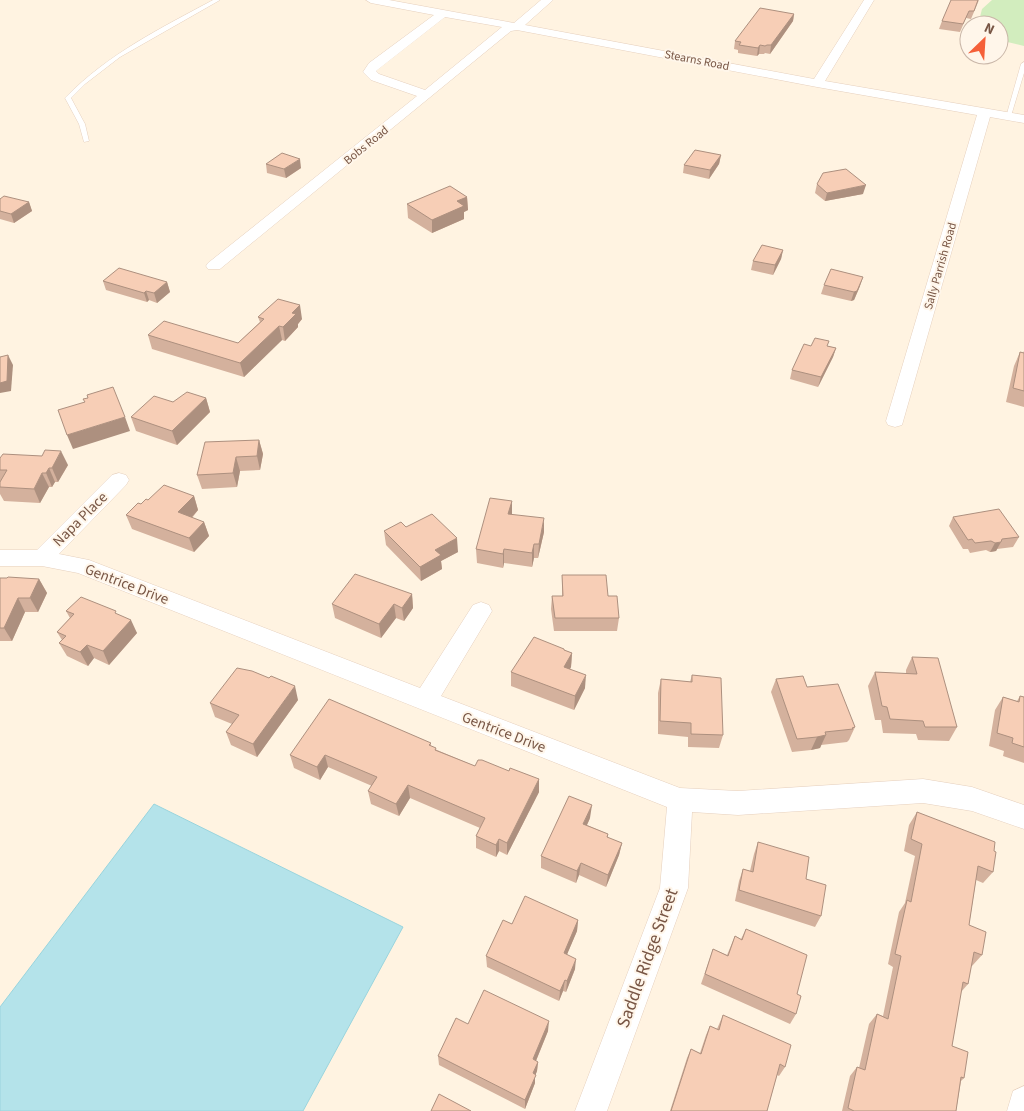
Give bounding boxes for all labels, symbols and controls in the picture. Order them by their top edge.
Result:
north arrow [959,15,1009,65]
text: N [981,18,998,40]
street label: Stearns Road [663,46,731,75]
street label: Bobs Road [340,122,392,169]
street label: Sally Parrish Road [920,221,961,312]
street label: Napa Place [48,487,112,551]
street label: Gentrice Drive [82,559,172,610]
street label: Gentrice Drive [459,707,549,758]
street label: Saddle Ridge Street [611,885,684,1031]

